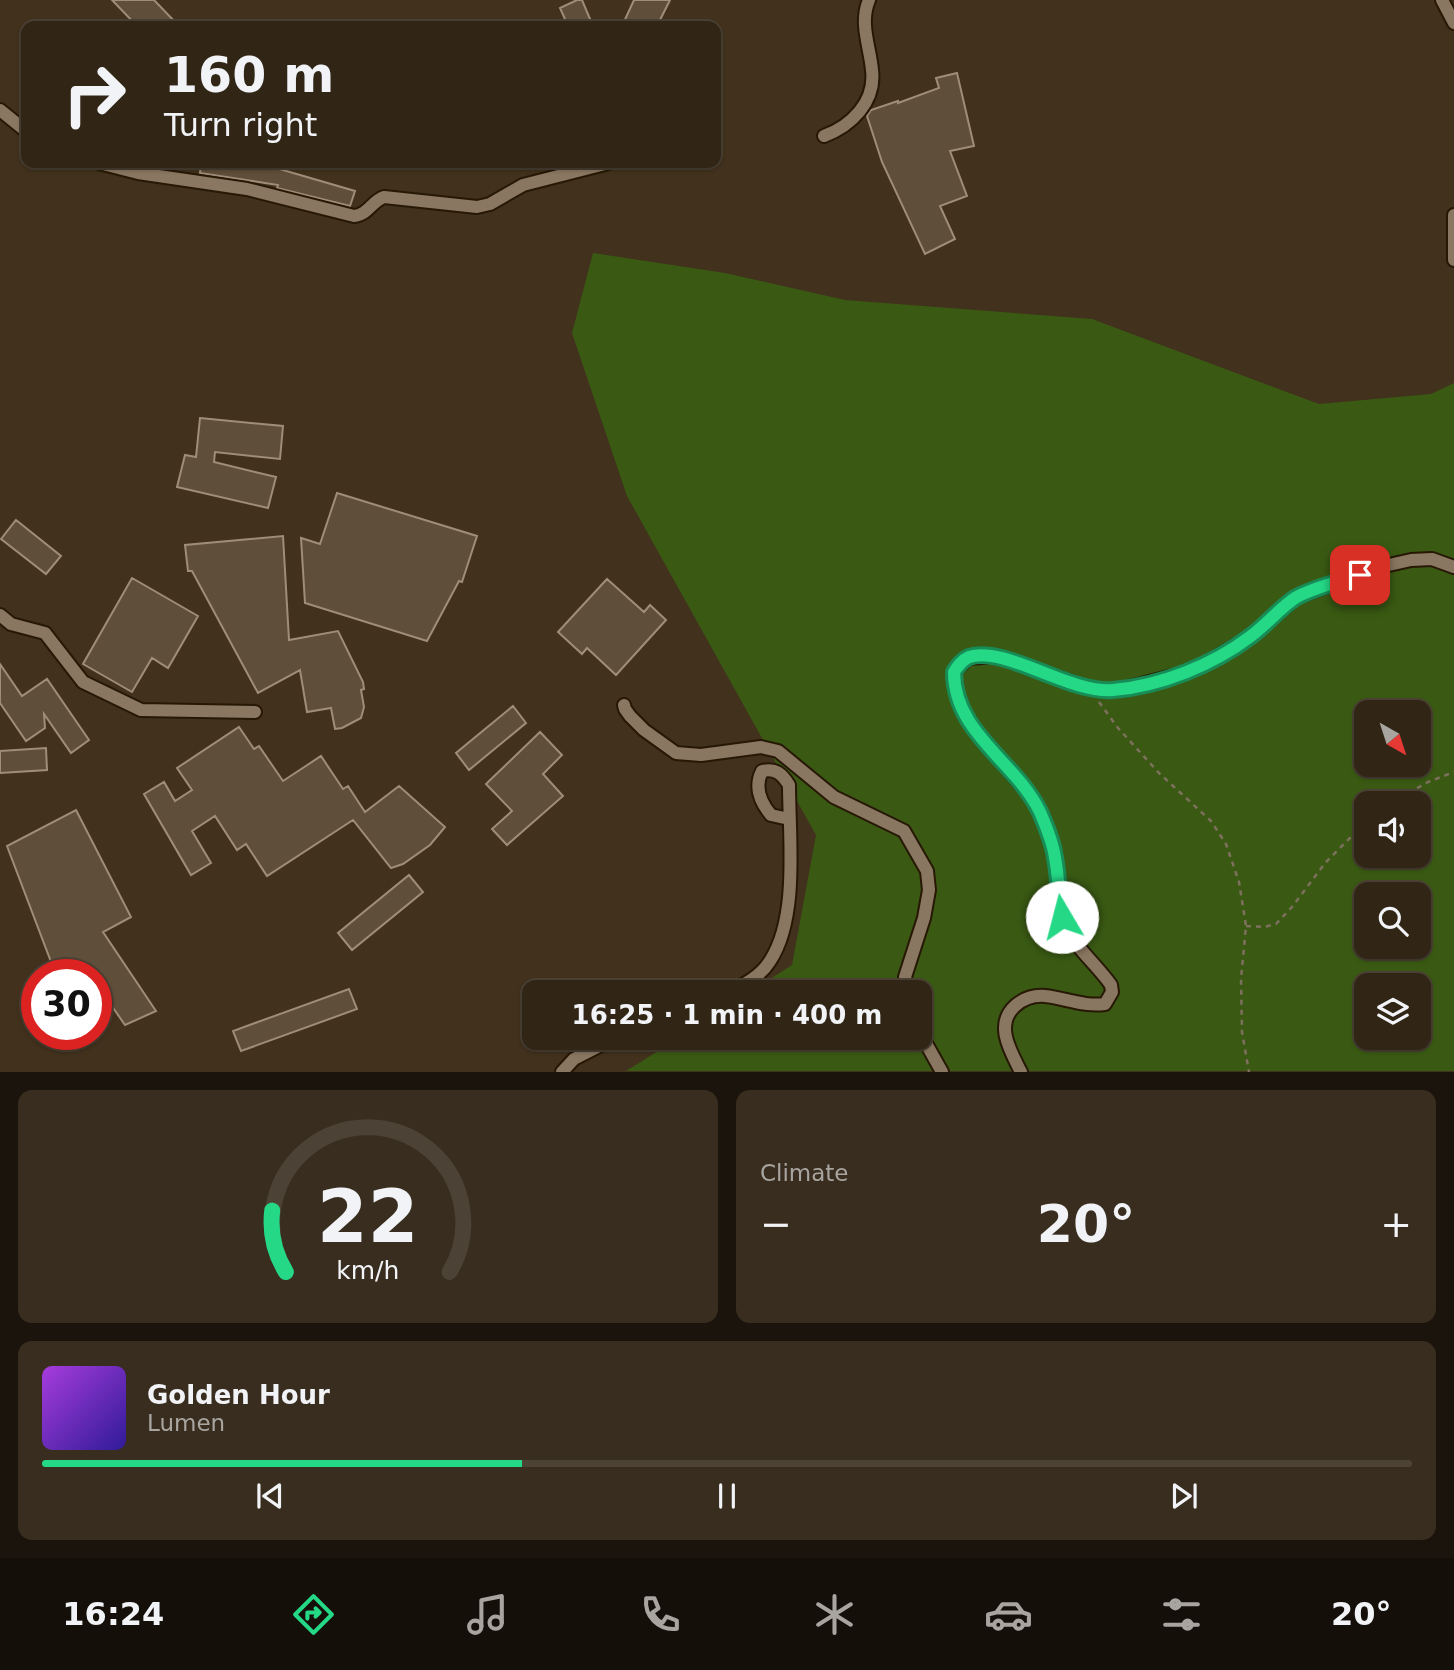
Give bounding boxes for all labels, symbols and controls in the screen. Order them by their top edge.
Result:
text: 160 m [164,47,334,104]
icon: right [49,49,140,140]
text: Turn right [164,106,317,144]
pin [1330,545,1390,605]
icon: arrive [1341,556,1379,594]
north arrow [1354,700,1432,777]
map controls [1354,700,1431,1050]
button: sound [1354,791,1431,868]
position arrow [1025,880,1099,954]
button: search [1354,882,1431,959]
speed limit sign: 30 [21,959,112,1050]
button: layers [1354,973,1431,1050]
text: 16:25 · 1 min · 400 m [572,1000,882,1030]
text: Climate [760,1160,849,1186]
text: 22 [317,1175,419,1260]
text: 20° [1037,1194,1135,1254]
text: − [760,1202,792,1246]
text: + [1380,1202,1412,1246]
text: km/h [336,1256,400,1285]
text: Golden Hour [147,1380,330,1410]
text: Lumen [147,1410,225,1436]
icon: previous [251,1477,289,1515]
icon: pause [708,1477,746,1515]
icon: next [1165,1477,1203,1515]
icon: directions [289,1590,338,1639]
icon: music [463,1590,512,1639]
icon: phone [636,1590,685,1639]
icon: climate [810,1590,859,1639]
icon: car [984,1590,1033,1639]
icon: filters [1157,1590,1206,1639]
text: 16:24 [62,1595,164,1633]
text: 20° [1331,1595,1392,1633]

